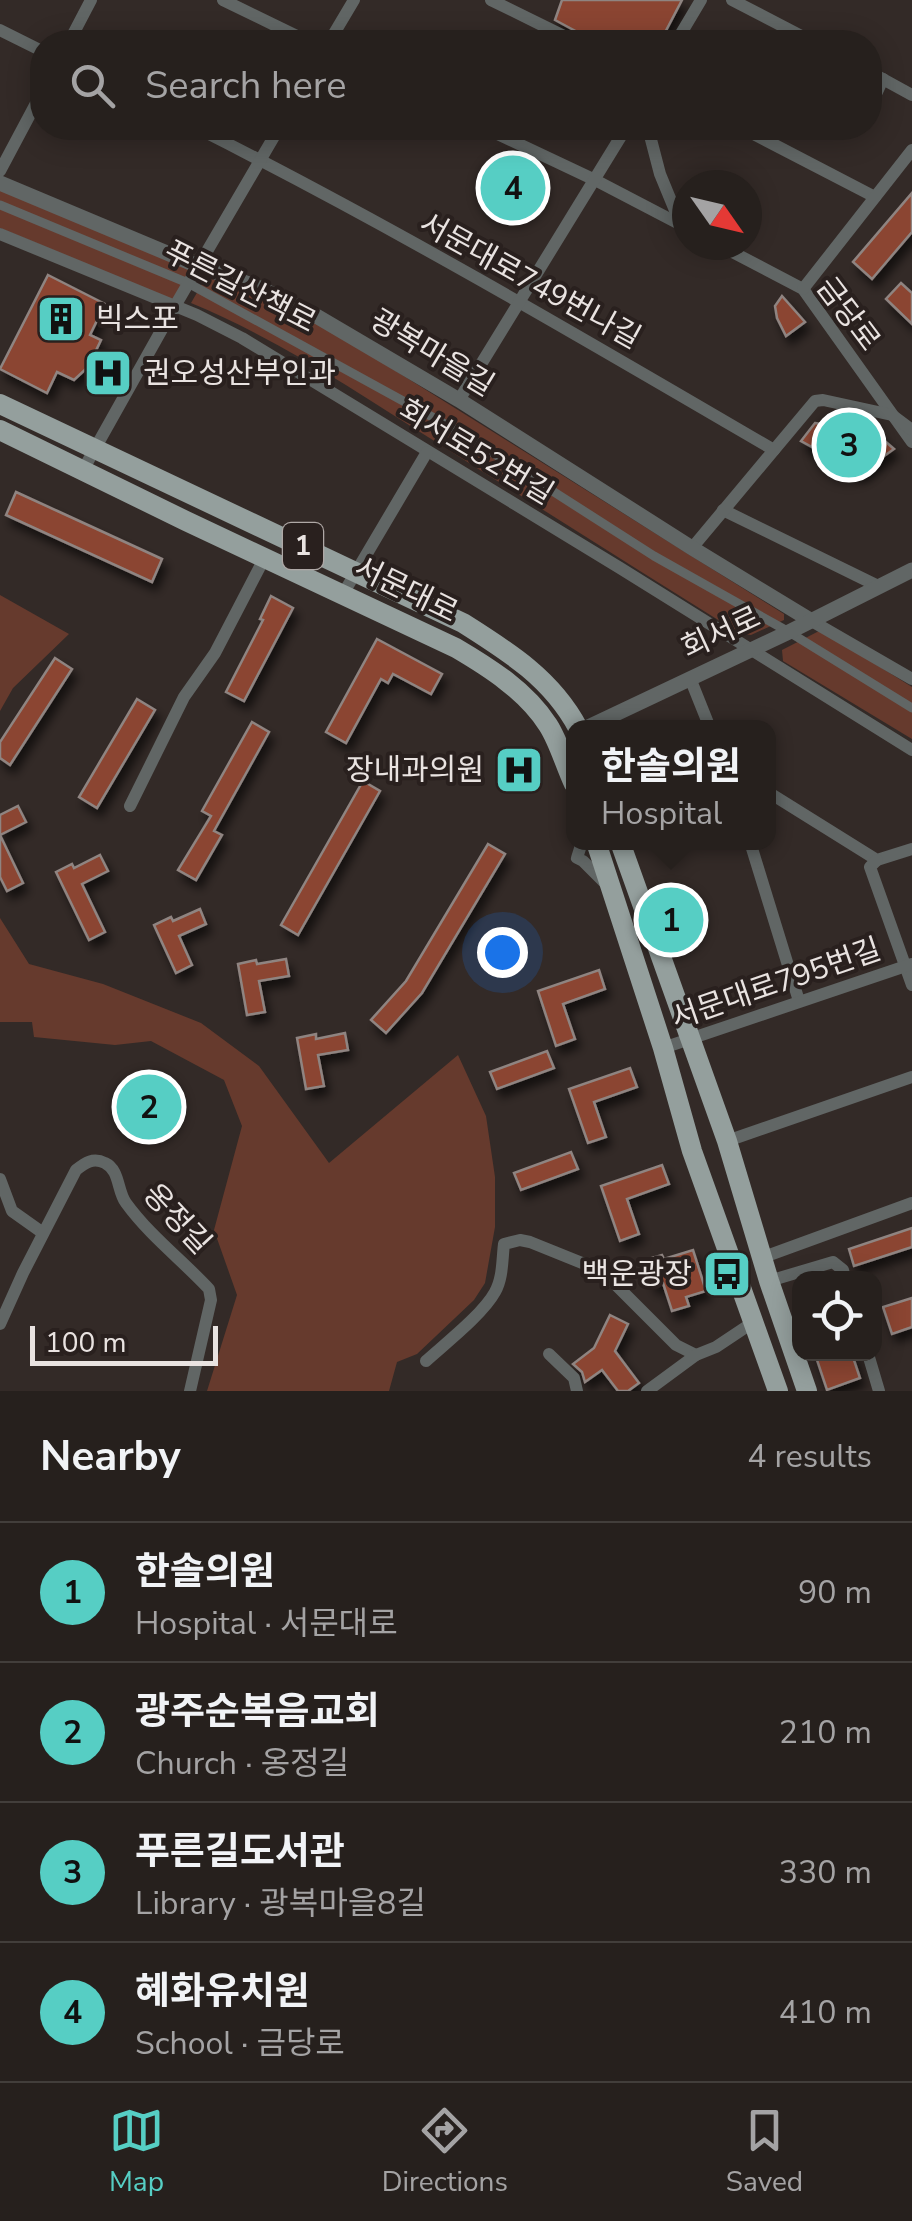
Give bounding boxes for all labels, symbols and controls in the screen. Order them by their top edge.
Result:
search box [30,30,882,140]
icon: search [65,58,120,113]
text: Search here [145,60,346,111]
pin: 4 [480,150,546,226]
north arrow [672,170,762,260]
street label: 서문대로749번나길 [412,203,648,359]
street label: 푸른길산책로 [157,231,323,343]
street label: 금당로 [807,269,889,359]
building icon: 빅스포 [35,293,87,345]
place label: 빅스포 [96,299,179,340]
street label: 광복마을길 [362,300,502,406]
hospital icon: 권오성산부인과 [82,347,134,399]
place label: 권오성산부인과 [143,353,336,394]
street label: 회서로52번길 [391,390,561,514]
pin: 3 [816,408,882,482]
road number: 1 [283,523,323,569]
street label: 서문대로 [347,547,465,633]
street label: 회서로 [675,597,767,669]
popup [566,720,776,850]
text: 한솔의원 [601,741,741,792]
hospital icon: 장내과의원 [493,744,545,796]
place label: 장내과의원 [346,750,484,791]
text: Hospital [601,792,722,835]
pin: 1 [638,882,704,958]
your location [477,927,528,978]
street label: 서문대로795번길 [666,929,886,1039]
pin: 2 [116,1070,182,1144]
street label: 옹정길 [134,1175,220,1263]
bus stop icon: 백운광장 [701,1248,753,1300]
place label: 백운광장 [582,1254,692,1295]
map controls [792,1271,882,1361]
button: locate [792,1271,882,1361]
scale bar [30,1321,218,1366]
text: 100 m [45,1324,127,1362]
text: Nearby [40,1428,181,1485]
text: 4 results [747,1435,872,1478]
text: 한솔의원 [135,1546,275,1597]
text: 1 [63,1571,82,1614]
text: 90 m [798,1571,872,1614]
text: Hospital · 서문대로 [135,1602,398,1645]
text: 광주순복음교회 [135,1686,380,1737]
text: 2 [63,1711,82,1754]
text: 210 m [779,1711,872,1754]
text: Church · 옹정길 [135,1742,349,1785]
text: 푸른길도서관 [135,1826,345,1877]
text: 3 [63,1851,82,1894]
text: 330 m [779,1851,872,1894]
text: Library · 광복마을8길 [135,1882,426,1925]
text: 혜화유치원 [135,1966,310,2017]
text: 4 [63,1991,82,2034]
text: 410 m [779,1991,872,2034]
text: School · 금당로 [135,2022,345,2065]
tab: Map [109,2103,164,2201]
tab: Directions [382,2103,508,2201]
tab: Saved [726,2103,803,2201]

